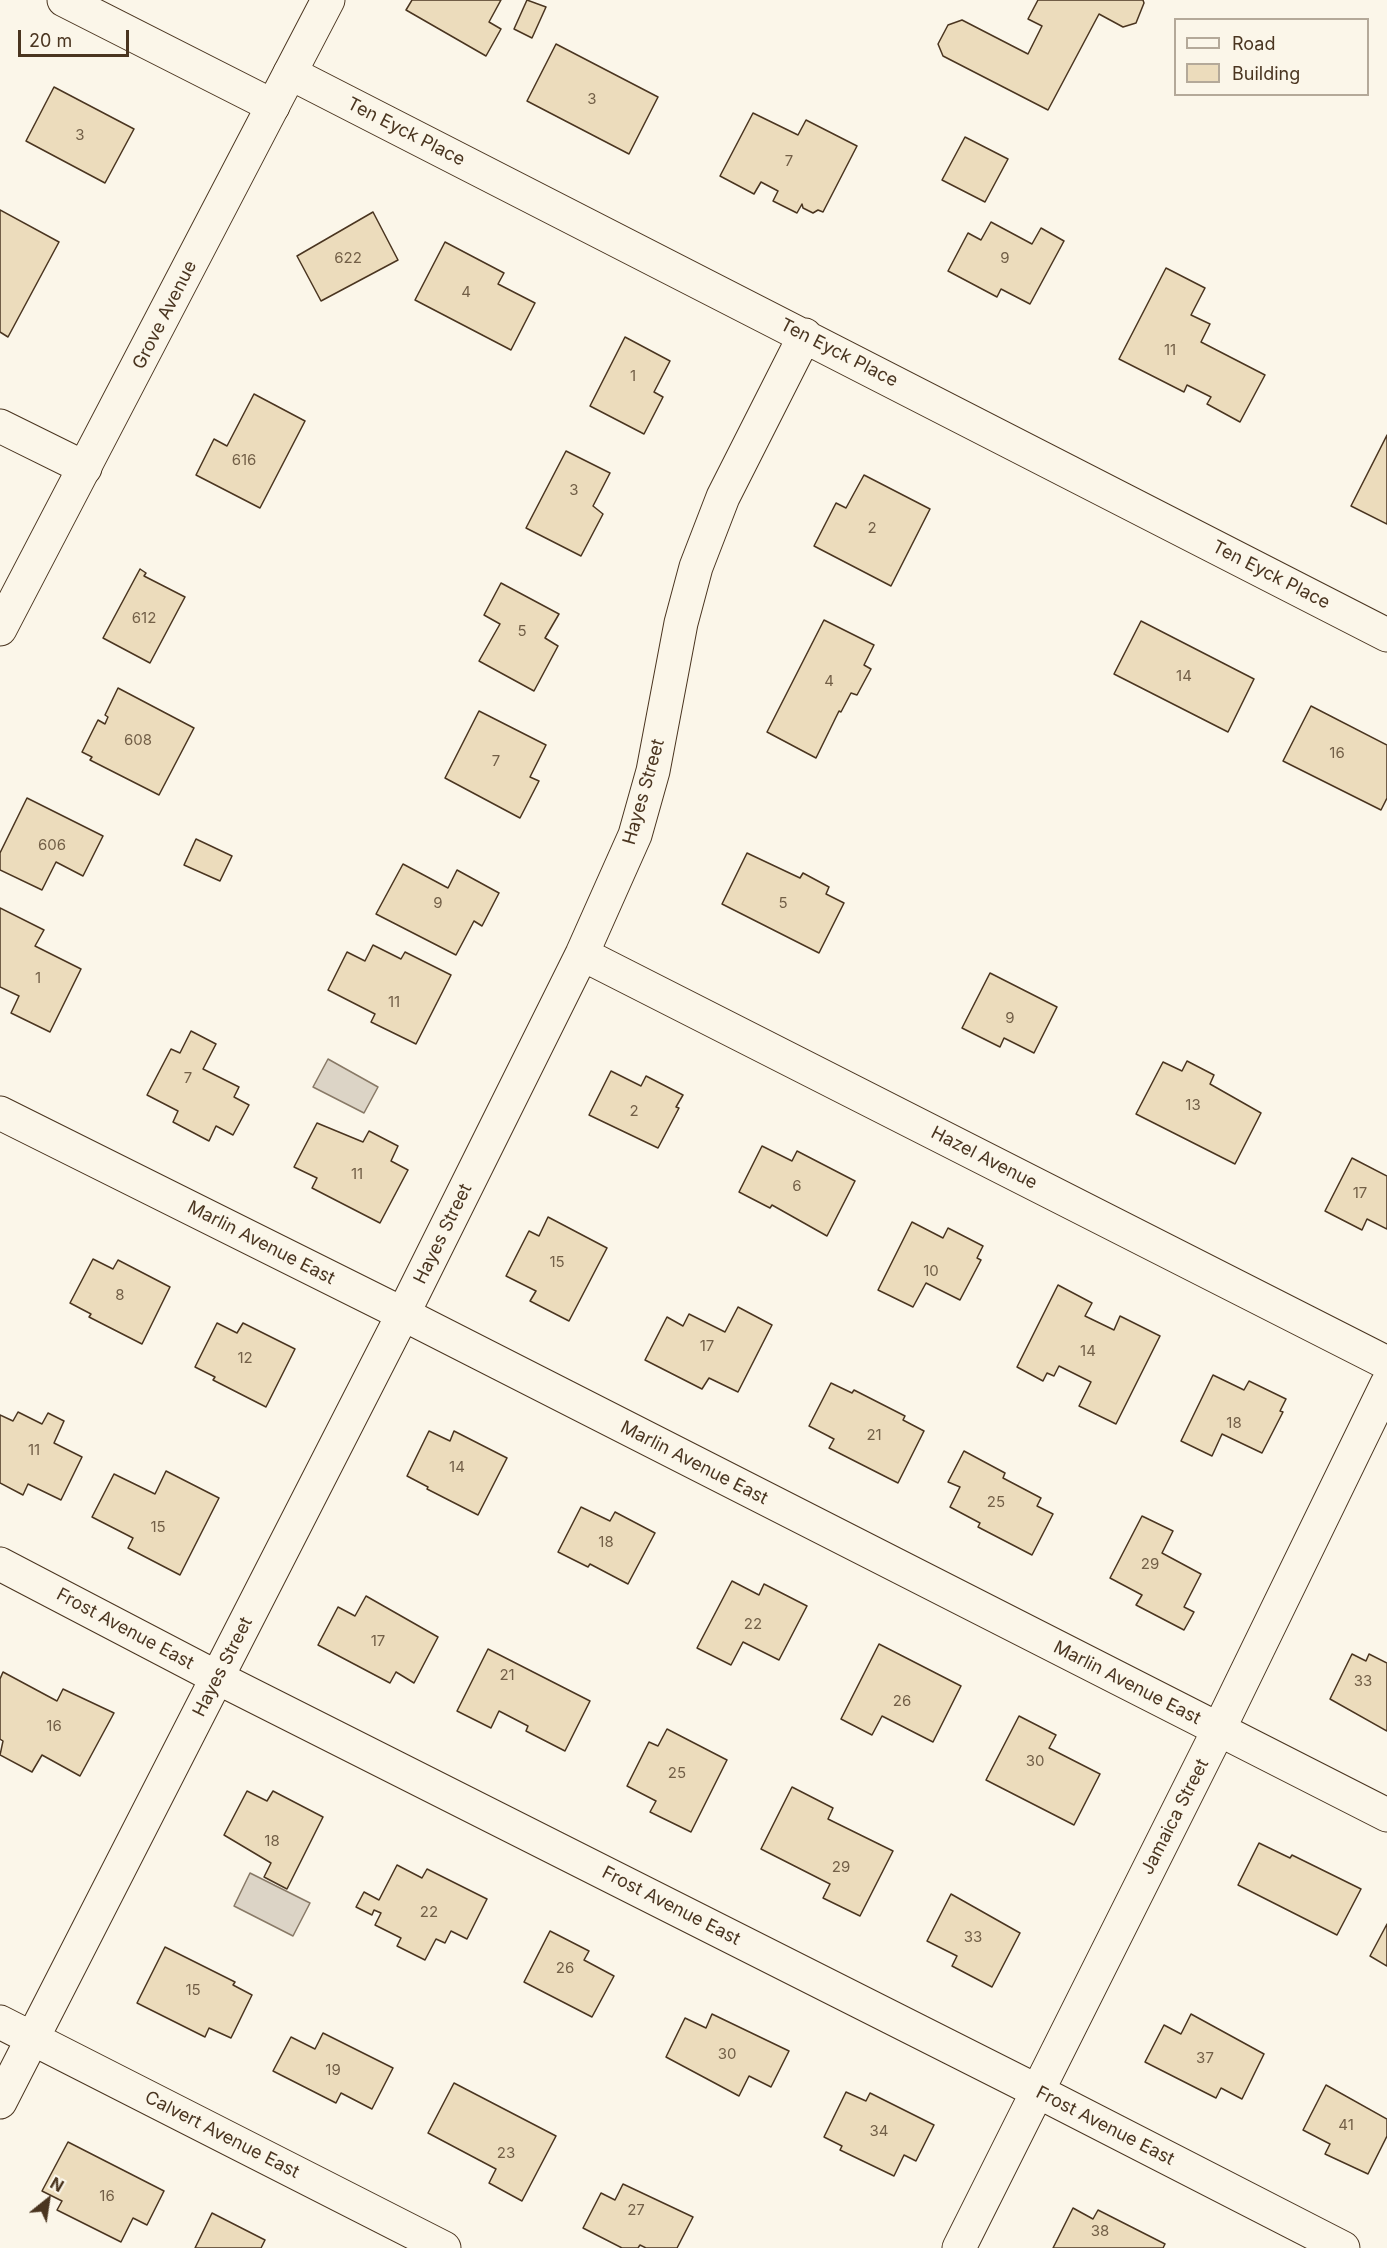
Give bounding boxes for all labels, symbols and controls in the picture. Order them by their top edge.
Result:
scale bar [21,18,132,56]
legend [1174,18,1369,96]
text: 20 m [29,30,72,51]
text: Road [1232,33,1275,54]
text: Building [1232,63,1300,84]
house number: 3 [587,90,597,108]
street label: Ten Eyck Place [344,93,468,171]
house number: 3 [75,126,85,144]
house number: 7 [785,152,793,170]
house number: 622 [334,249,362,267]
house number: 9 [1000,249,1010,267]
street label: Grove Avenue [128,257,202,373]
house number: 4 [461,283,471,301]
street label: Ten Eyck Place [777,314,901,392]
house number: 11 [1164,341,1176,359]
house number: 1 [630,367,636,385]
house number: 616 [232,451,256,469]
house number: 3 [569,481,579,499]
house number: 2 [867,519,877,537]
street label: Ten Eyck Place [1209,536,1333,614]
house number: 612 [132,609,156,627]
house number: 5 [517,622,527,640]
house number: 14 [1176,667,1192,685]
house number: 4 [824,672,834,690]
house number: 608 [124,731,152,749]
street label: Hayes Street [619,737,669,847]
house number: 16 [1329,744,1345,762]
house number: 7 [492,752,500,770]
house number: 606 [38,836,66,854]
house number: 9 [433,894,443,912]
house number: 5 [778,894,788,912]
house number: 1 [35,969,41,987]
house number: 11 [388,993,400,1011]
house number: 9 [1005,1009,1015,1027]
house number: 7 [184,1069,192,1087]
house number: 13 [1185,1096,1201,1114]
house number: 2 [629,1102,639,1120]
street label: Hazel Avenue [927,1122,1041,1194]
house number: 11 [351,1165,363,1183]
house number: 6 [792,1177,802,1195]
street label: Hayes Street [409,1180,477,1288]
house number: 17 [1353,1184,1367,1202]
street label: Marlin Avenue East [184,1197,338,1289]
house number: 15 [549,1253,565,1271]
house number: 10 [923,1262,939,1280]
house number: 8 [115,1286,125,1304]
house number: 17 [700,1337,714,1355]
house number: 14 [1080,1342,1096,1360]
house number: 12 [237,1349,253,1367]
house number: 18 [1226,1414,1242,1432]
street label: Marlin Avenue East [617,1417,771,1509]
house number: 21 [866,1426,882,1444]
house number: 11 [28,1441,40,1459]
house number: 14 [449,1458,465,1476]
house number: 25 [987,1493,1005,1511]
house number: 15 [150,1518,166,1536]
house number: 18 [598,1533,614,1551]
house number: 29 [1141,1555,1159,1573]
street label: Frost Avenue East [53,1584,197,1674]
street label: Hayes Street [189,1614,257,1720]
house number: 22 [744,1615,762,1633]
house number: 17 [371,1632,385,1650]
street label: Marlin Avenue East [1050,1637,1204,1729]
house number: 21 [499,1666,515,1684]
house number: 33 [1354,1672,1372,1690]
house number: 26 [893,1692,911,1710]
house number: 16 [46,1717,62,1735]
house number: 30 [1026,1752,1044,1770]
street label: Jamaica Street [1137,1756,1213,1878]
house number: 25 [668,1764,686,1782]
house number: 18 [264,1832,280,1850]
house number: 29 [832,1858,850,1876]
street label: Frost Avenue East [598,1862,744,1950]
house number: 22 [420,1903,438,1921]
house number: 33 [964,1928,982,1946]
house number: 26 [556,1959,574,1977]
house number: 15 [185,1981,201,1999]
house number: 30 [718,2045,736,2063]
house number: 37 [1196,2049,1214,2067]
house number: 19 [325,2061,341,2079]
street label: Frost Avenue East [1032,2082,1178,2170]
street label: Calvert Avenue East [141,2087,303,2183]
house number: 41 [1338,2116,1354,2134]
house number: 34 [870,2122,888,2140]
house number: 23 [497,2144,515,2162]
north arrow [18,2170,78,2230]
text: N [47,2173,67,2196]
house number: 16 [99,2187,115,2205]
house number: 27 [627,2201,645,2219]
house number: 38 [1091,2222,1109,2240]

